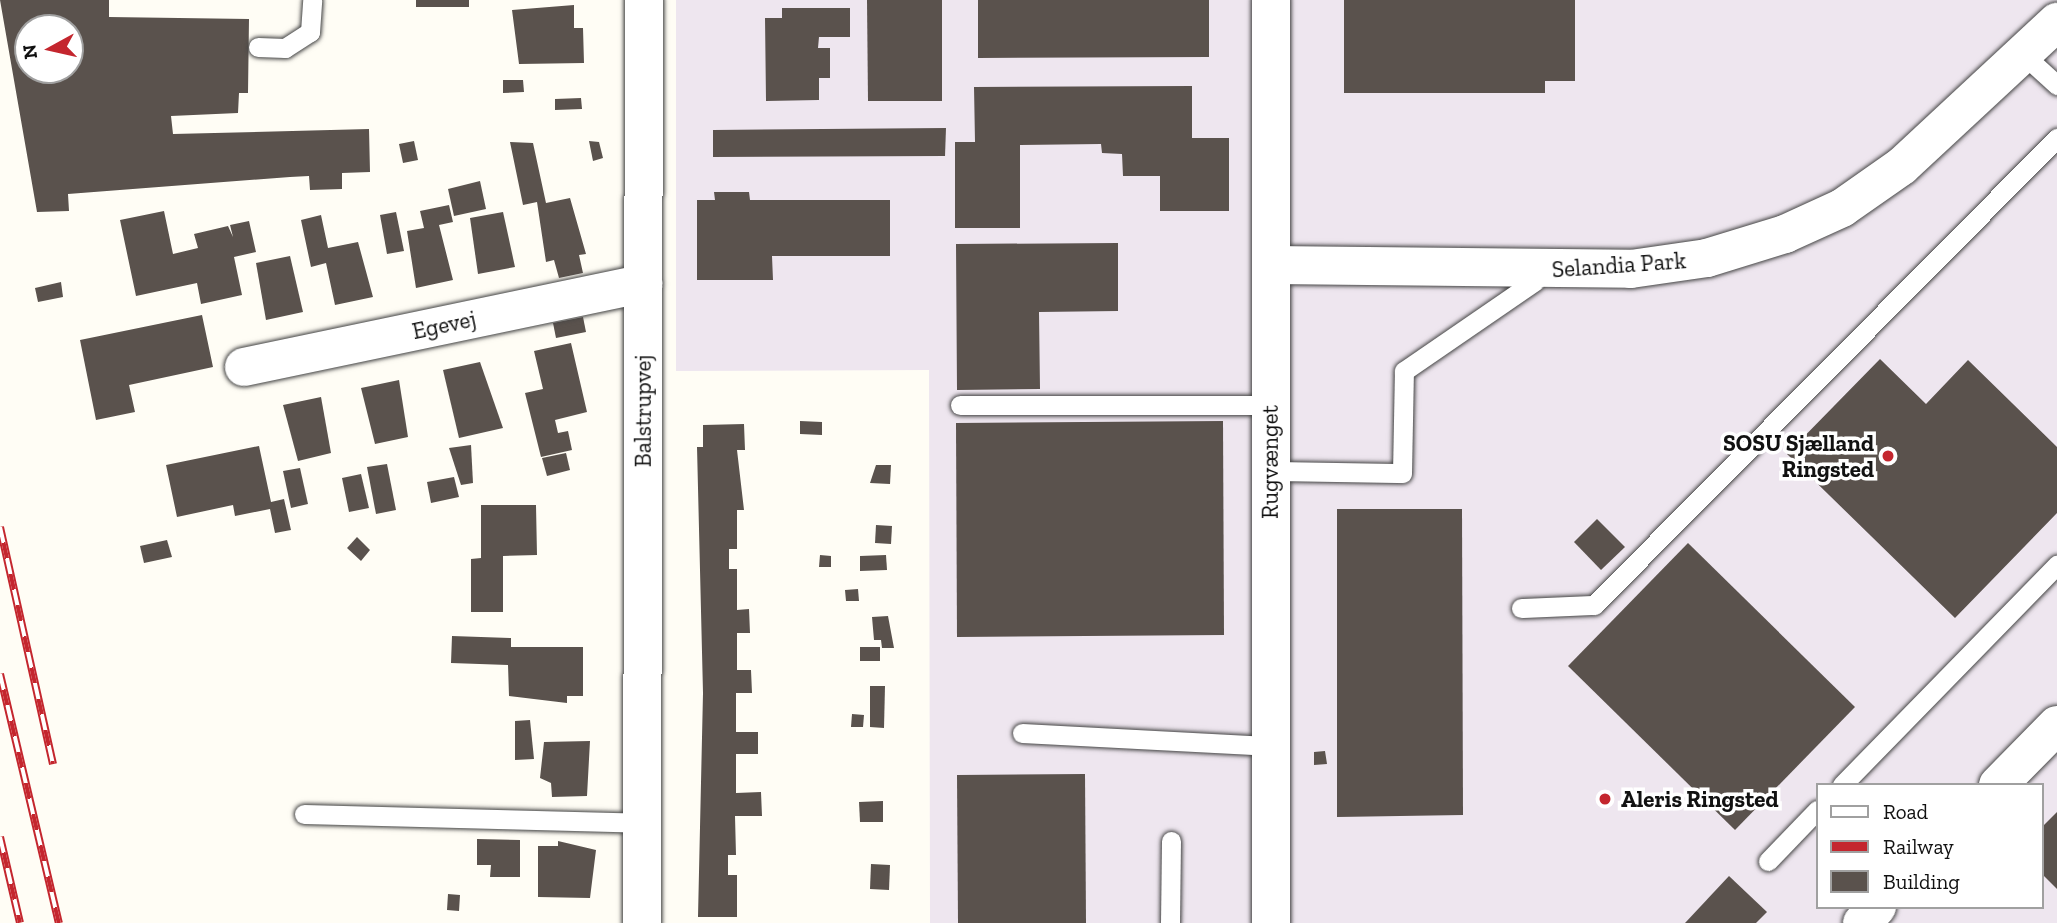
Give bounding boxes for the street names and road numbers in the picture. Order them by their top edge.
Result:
street label: Selandia Park [1551,247,1687,283]
street label: Egevej [410,305,478,345]
street label: Balstrupvej [629,355,657,467]
street label: Rugvænget [1256,405,1284,519]

